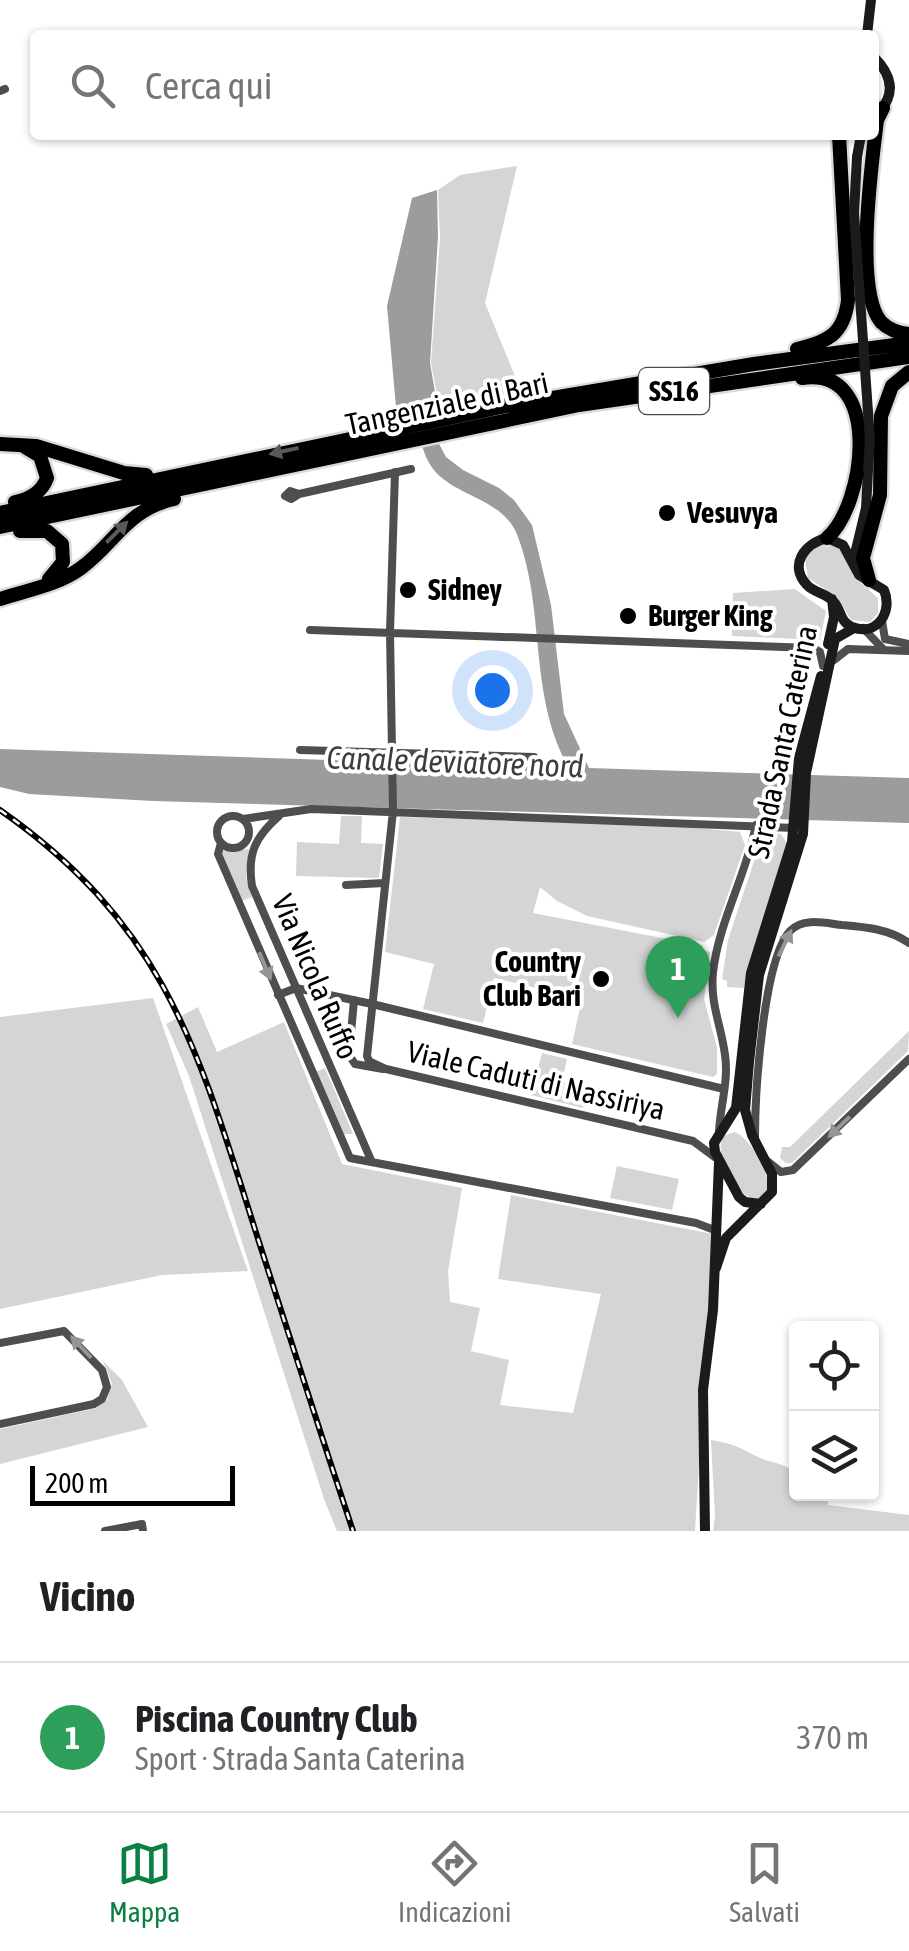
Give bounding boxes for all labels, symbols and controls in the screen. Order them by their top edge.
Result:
search box [30,30,879,140]
icon: search [65,58,120,113]
text: Cerca qui [145,64,273,107]
street label: Tangenziale di Bari [342,365,551,441]
road number: SS16 [639,368,709,414]
one-way arrow [269,444,300,460]
place label: Vesuvya [686,495,778,529]
marker: Vesuvya [656,502,678,524]
one-way arrow [105,520,129,544]
place label: Sidney [428,572,503,606]
marker: Sidney [397,579,419,601]
place label: Burger King [648,598,773,632]
marker: Burger King [617,605,639,627]
street label: Strada Santa Caterina [741,622,823,861]
your location [467,665,518,716]
water label: Canale deviatore nord [326,739,584,784]
street label: Via Nicola Ruffo [266,889,366,1064]
one-way arrow [776,929,793,958]
pin: 1 [646,936,710,1018]
place label: Country Club Bari [483,944,582,1012]
one-way arrow [257,951,273,981]
marker: Country Club Bari [590,968,612,990]
street label: Viale Caduti di Nassiriya [404,1034,668,1126]
one-way arrow [827,1114,851,1138]
map controls [789,1321,879,1501]
button: locate [789,1321,879,1411]
one-way arrow [70,1335,93,1359]
button: layers [789,1411,879,1501]
scale bar [30,1461,235,1506]
text: 200 m [45,1467,108,1499]
text: Vicino [40,1572,136,1620]
text: Piscina Country Club [135,1697,418,1740]
text: 1 [65,1719,80,1756]
text: 370 m [796,1719,869,1756]
text: Sport · Strada Santa Caterina [135,1740,466,1777]
tab: Mappa [109,1836,180,1928]
tab: Indicazioni [398,1836,512,1928]
tab: Salvati [729,1836,800,1928]

